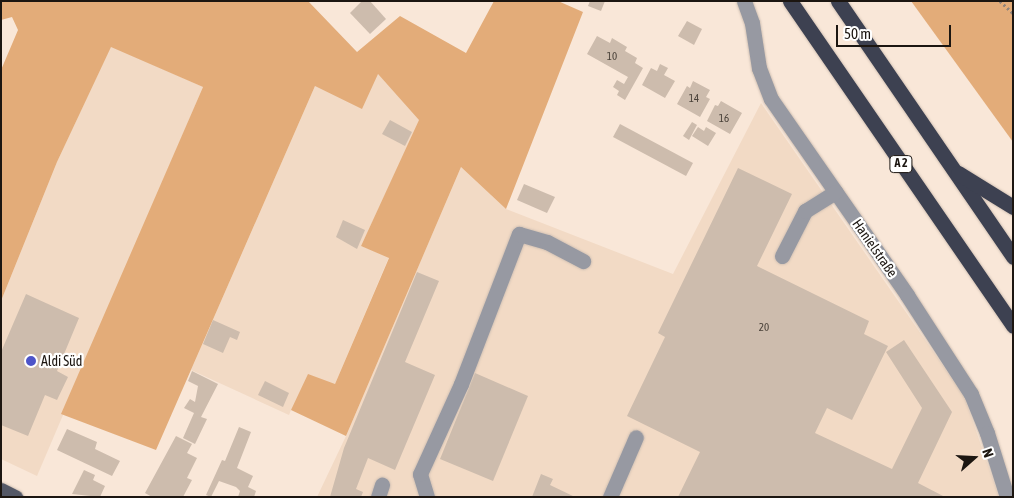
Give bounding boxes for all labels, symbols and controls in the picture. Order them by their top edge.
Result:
scale bar [839,15,954,47]
text: 50 m [844,25,871,42]
house number: 10 [607,49,617,63]
house number: 14 [689,91,699,105]
house number: 16 [719,111,729,125]
road number: A 2 [888,154,914,173]
street label: Hanielstraße [849,216,901,280]
house number: 20 [759,320,769,334]
place label: Aldi Süd [41,353,82,369]
marker: Aldi Süd [25,355,37,367]
north arrow [949,433,999,483]
text: N [979,447,997,460]

